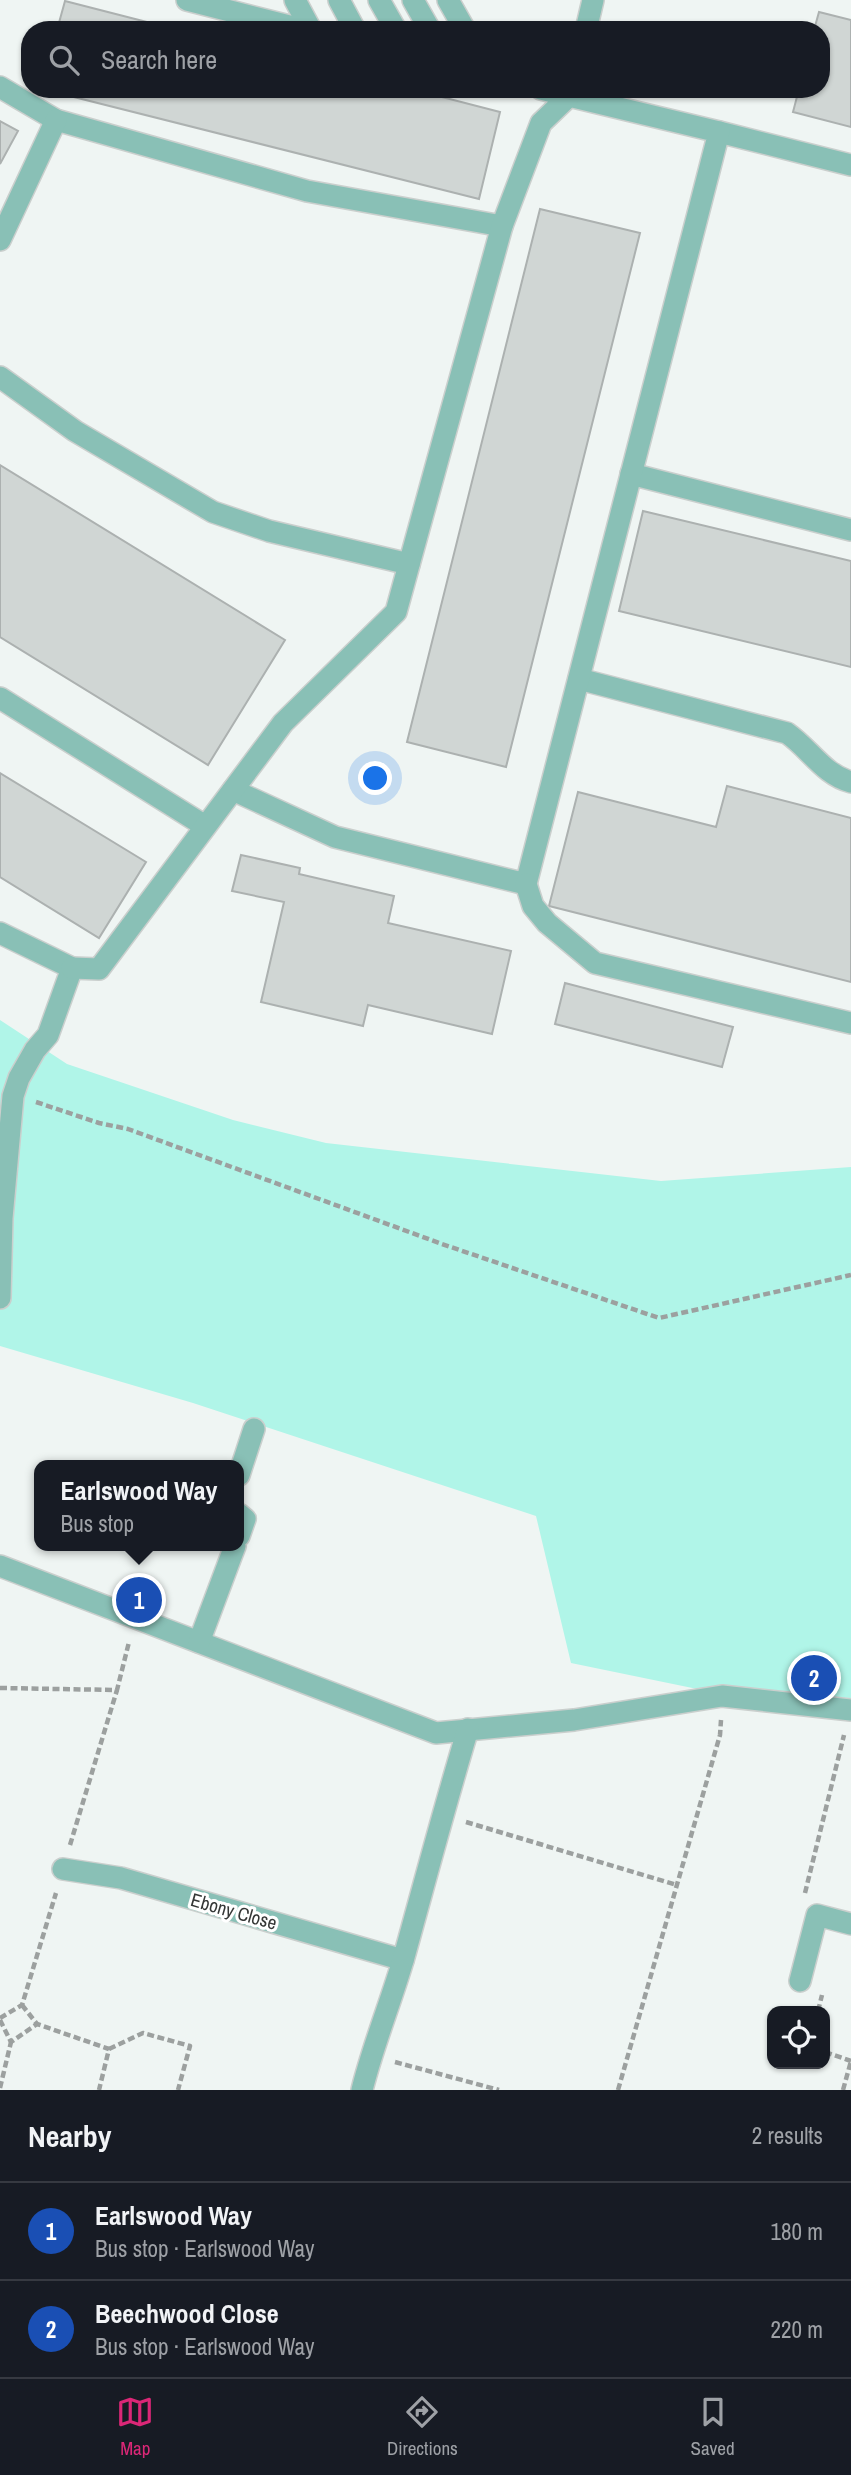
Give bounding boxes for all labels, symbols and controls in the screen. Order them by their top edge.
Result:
search box [21,21,830,98]
icon: search [45,41,83,79]
text: Search here [101,42,217,77]
your location [358,761,392,795]
popup [34,1460,244,1551]
text: Earlswood Way [61,1473,217,1508]
text: Bus stop [61,1508,134,1539]
pin: 1 [116,1574,162,1626]
pin: 2 [791,1652,837,1704]
street label: Ebony Close [188,1886,280,1936]
map controls [767,2006,830,2069]
button: locate [767,2006,830,2069]
text: Nearby [28,2116,111,2156]
text: 2 results [752,2120,823,2151]
text: Earlswood Way [95,2198,252,2233]
text: 1 [46,2216,56,2247]
text: 180 m [771,2216,823,2247]
text: Bus stop · Earlswood Way [95,2233,314,2264]
text: Beechwood Close [95,2296,279,2331]
text: 2 [46,2314,56,2345]
text: 220 m [771,2314,823,2345]
text: Bus stop · Earlswood Way [95,2331,314,2362]
tab: Map [116,2393,154,2461]
tab: Directions [387,2393,458,2461]
tab: Saved [691,2393,735,2461]

